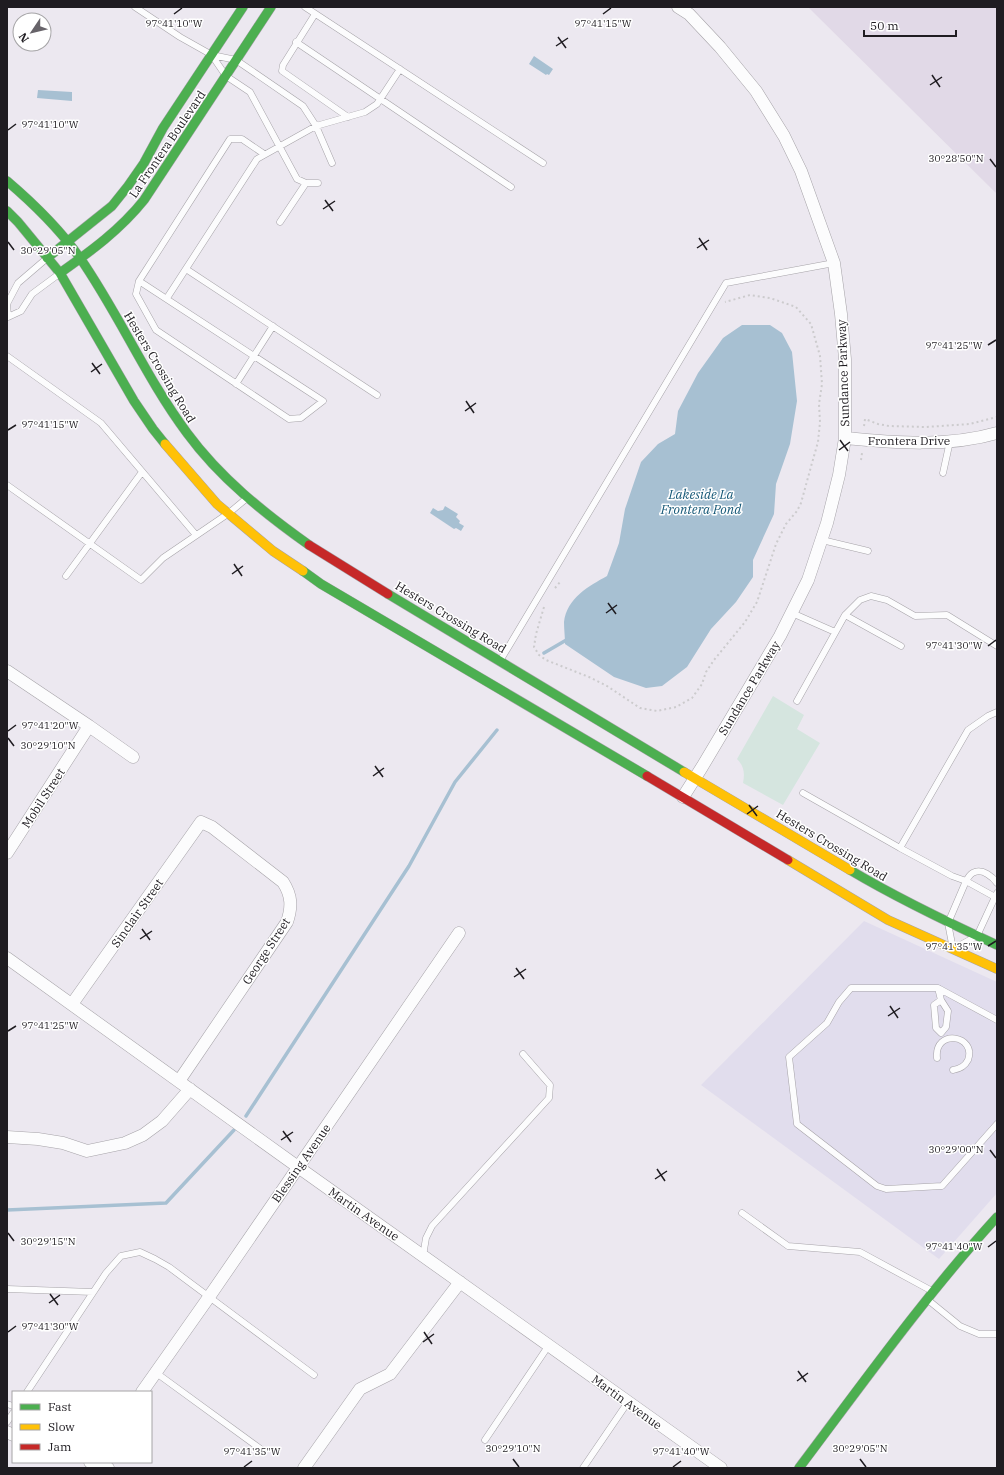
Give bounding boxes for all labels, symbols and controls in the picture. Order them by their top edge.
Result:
north arrow [12,12,52,52]
scale bar [864,12,956,38]
text: 97°41'10"W [145,17,203,30]
text: 97°41'15"W [574,17,632,30]
text: 50 m [870,18,899,33]
text: N [15,30,32,45]
street label: La Frontera Boulevard [125,87,209,201]
text: 97°41'10"W [21,118,79,131]
text: 30°28'50"N [929,152,984,165]
text: 30°29'05"N [21,244,76,257]
street label: Hesters Crossing Road [121,309,199,425]
street label: Sundance Parkway [834,319,852,427]
text: 97°41'25"W [925,339,983,352]
text: 97°41'15"W [21,418,79,431]
street label: Frontera Drive [868,433,950,448]
water label: Lakeside La Frontera Pond [660,486,742,518]
street label: Hesters Crossing Road [393,578,509,656]
street label: Sundance Parkway [715,638,783,738]
text: 97°41'30"W [925,639,983,652]
text: 97°41'20"W [21,719,79,732]
text: 30°29'10"N [21,739,76,752]
street label: Mobil Street [18,765,68,831]
street label: Hesters Crossing Road [774,806,890,884]
street label: Sinclair Street [108,876,166,950]
street label: George Street [239,915,293,987]
text: 97°41'35"W [925,940,983,953]
text: 97°41'25"W [21,1019,79,1032]
street label: Blessing Avenue [268,1121,334,1205]
text: 30°29'00"N [929,1143,984,1156]
street label: Martin Avenue [326,1184,402,1244]
text: 30°29'15"N [21,1235,76,1248]
text: 97°41'40"W [925,1240,983,1253]
text: 97°41'30"W [21,1320,79,1333]
street label: Martin Avenue [589,1372,665,1432]
legend [12,1391,152,1463]
text: Fast [48,1399,72,1414]
text: Slow [48,1419,75,1434]
text: Jam [48,1439,72,1454]
text: 30°29'10"N [486,1442,541,1455]
text: 30°29'05"N [833,1442,888,1455]
text: 97°41'35"W [223,1445,281,1458]
text: 97°41'40"W [652,1445,710,1458]

